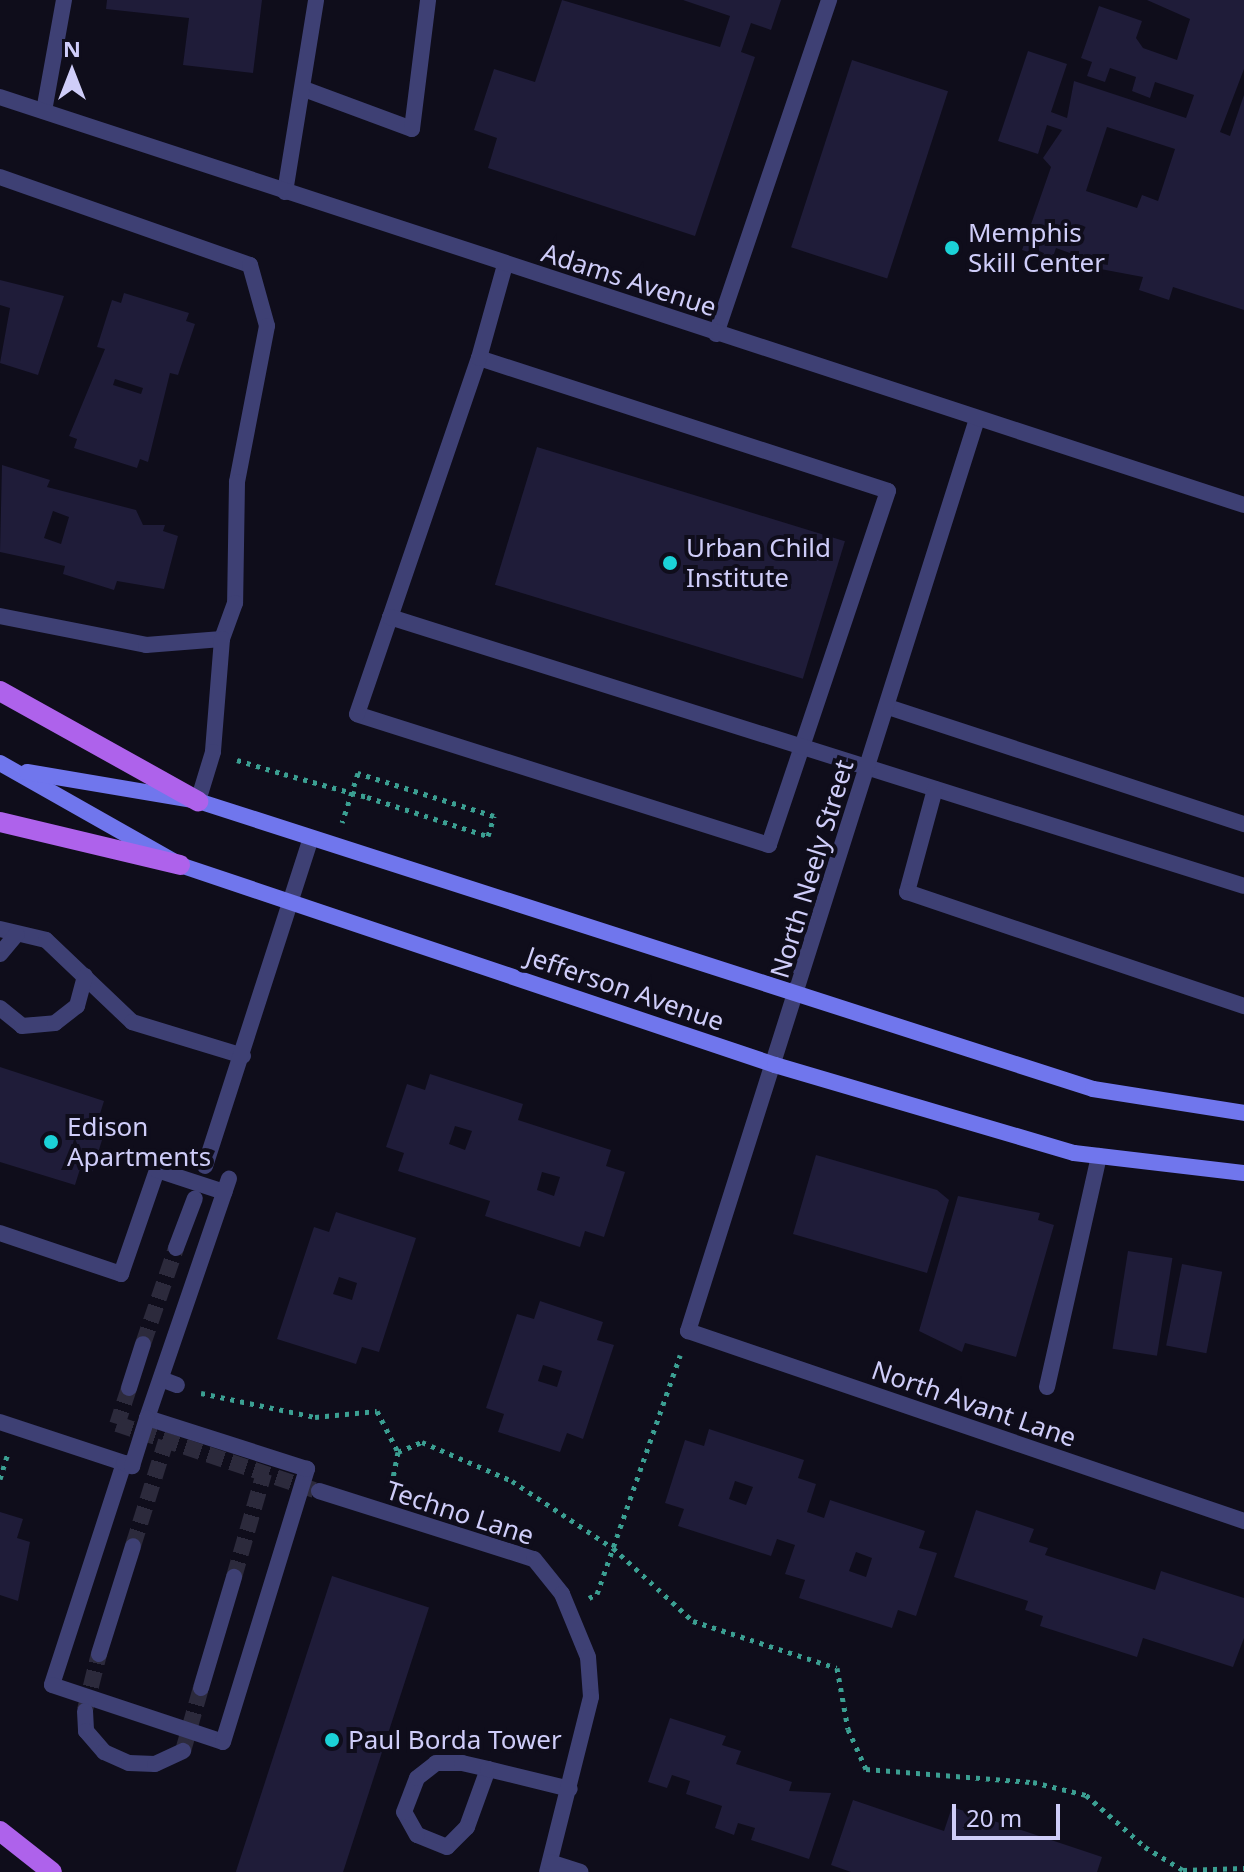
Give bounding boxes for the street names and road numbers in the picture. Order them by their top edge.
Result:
street label: Adams Avenue [538,237,720,323]
street label: North Neely Street [764,756,860,982]
street label: Jefferson Avenue [522,940,728,1038]
street label: North Avant Lane [868,1354,1080,1454]
street label: Techno Lane [382,1474,538,1552]

